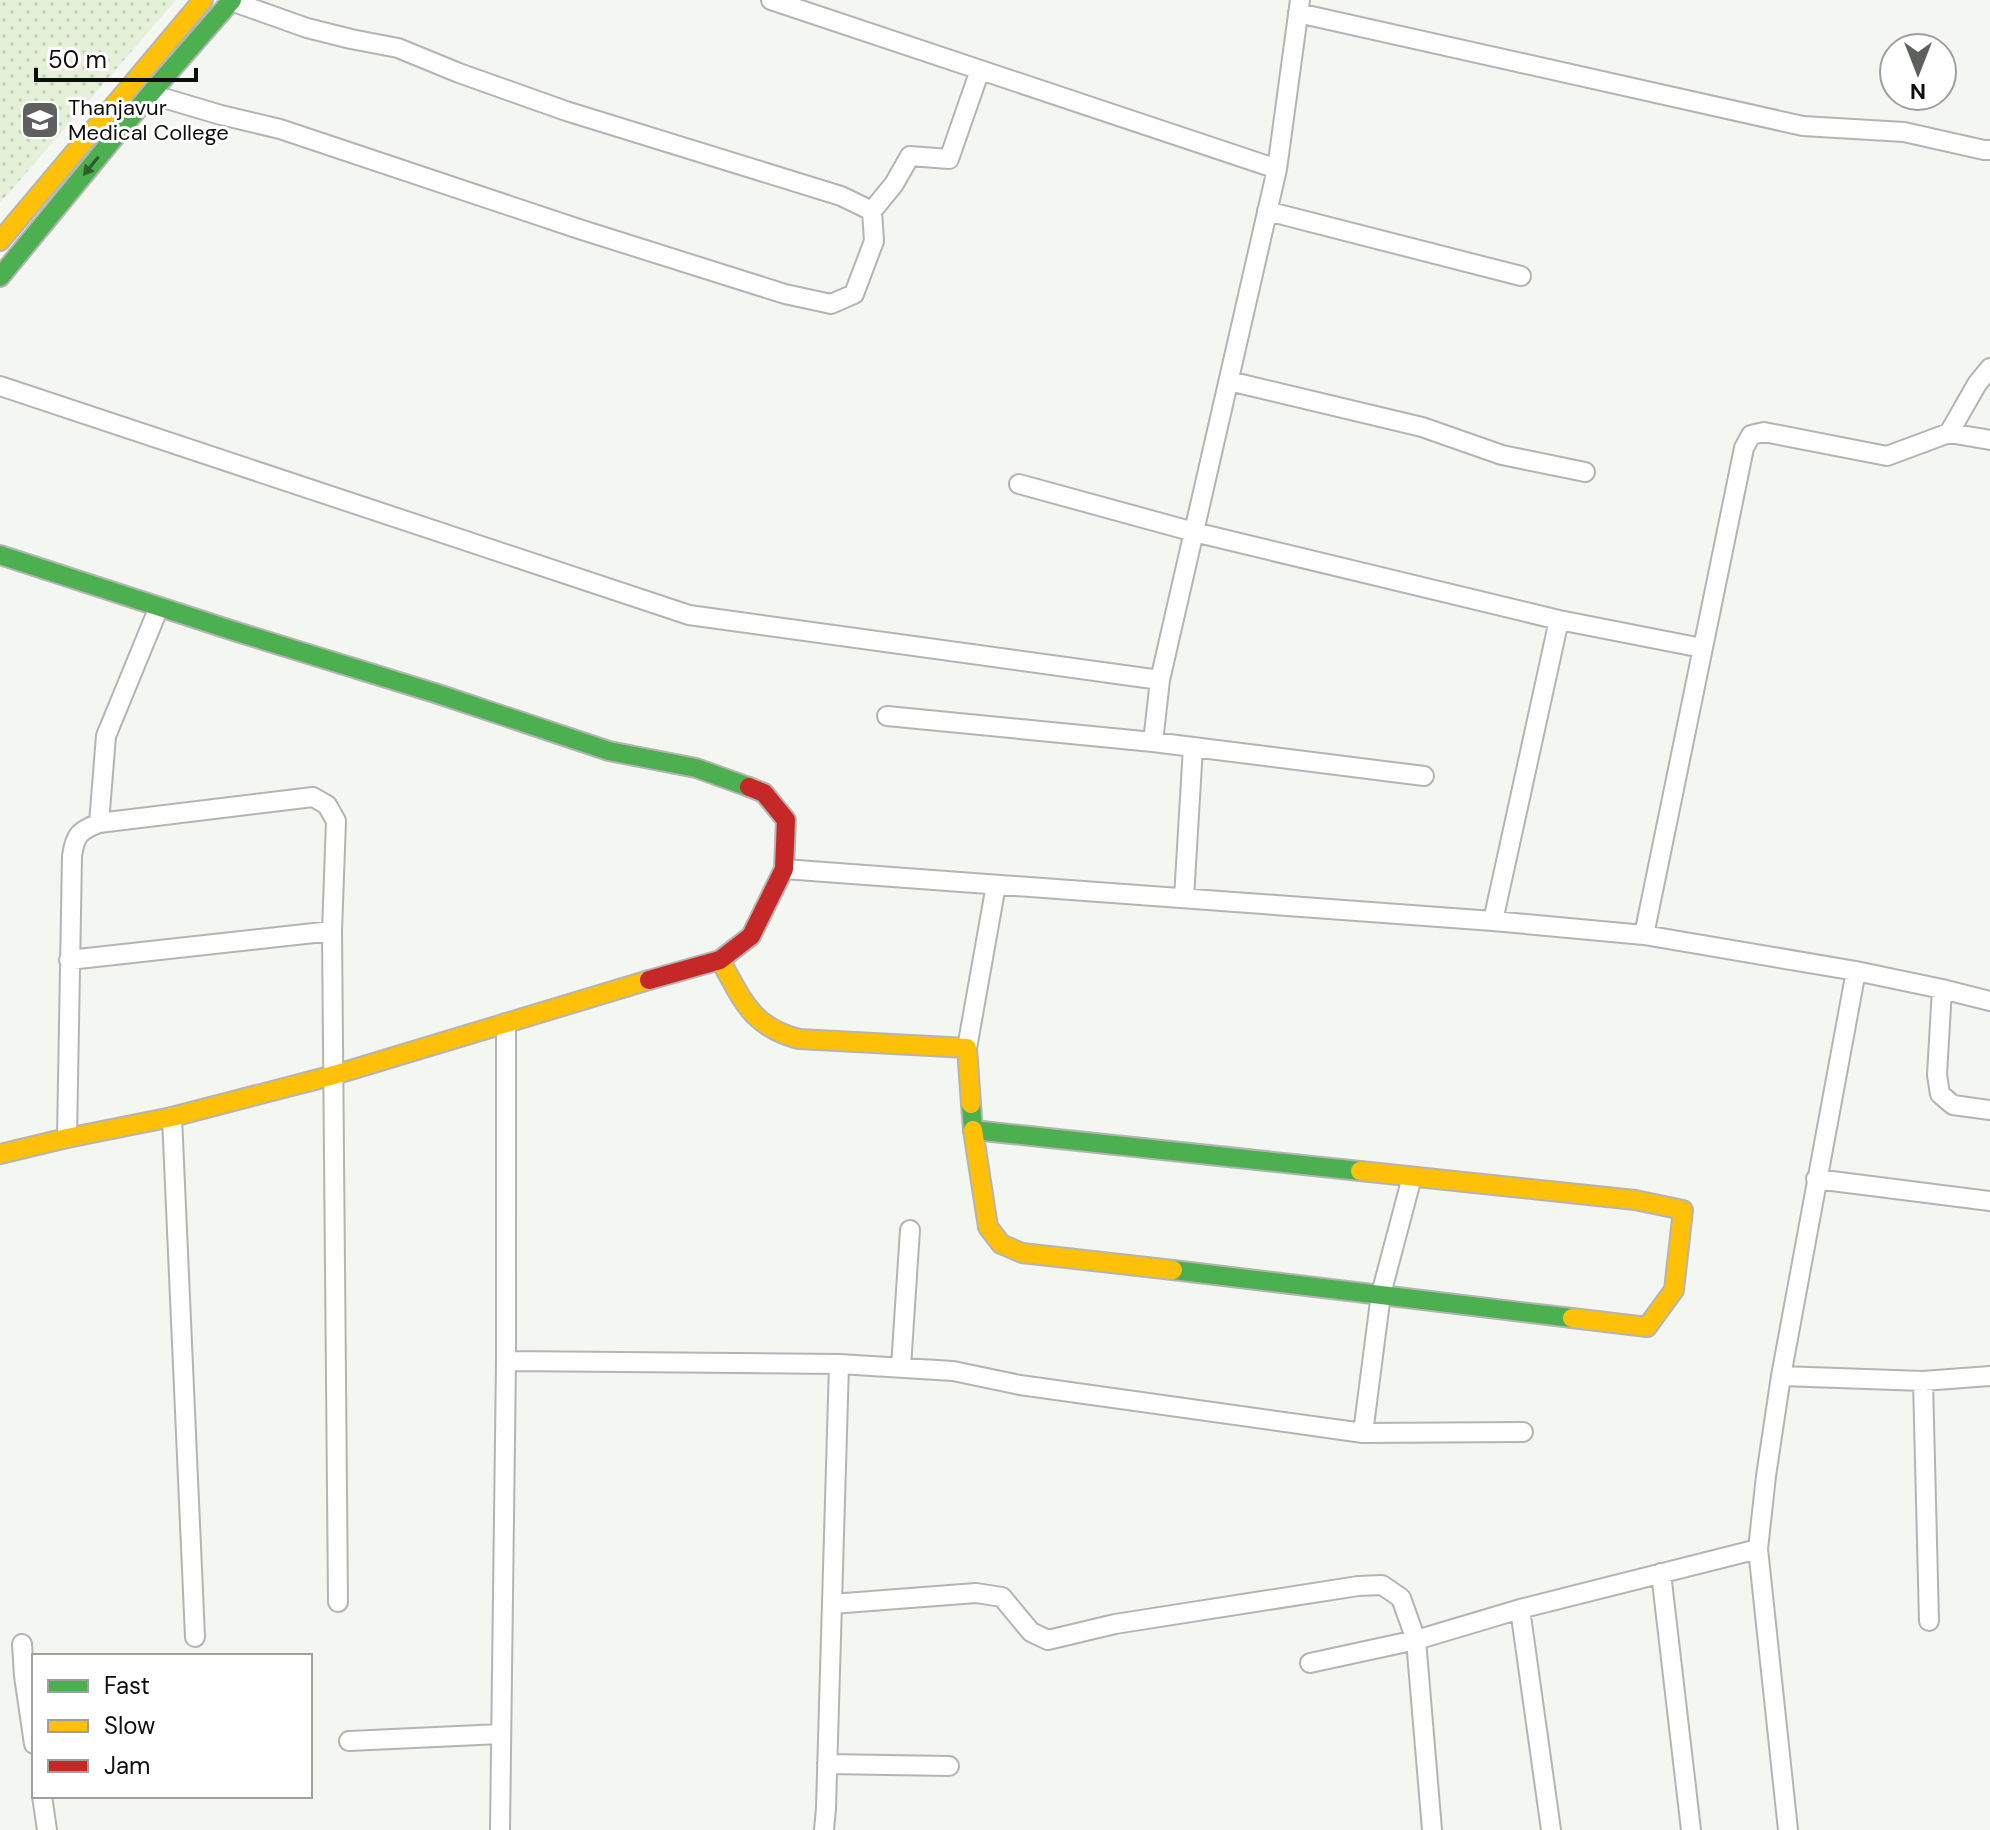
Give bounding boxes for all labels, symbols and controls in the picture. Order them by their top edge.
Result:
scale bar [36,32,196,82]
north arrow [1878,32,1958,112]
text: 50 m [48,44,107,75]
text: N [1910,77,1926,106]
place label: Thanjavur Medical College [68,93,229,147]
school or university icon: Thanjavur Medical College [19,99,61,141]
one-way arrow [83,156,100,176]
legend [32,1654,312,1798]
text: Fast [104,1670,150,1701]
text: Slow [104,1710,155,1741]
text: Jam [104,1750,150,1781]

